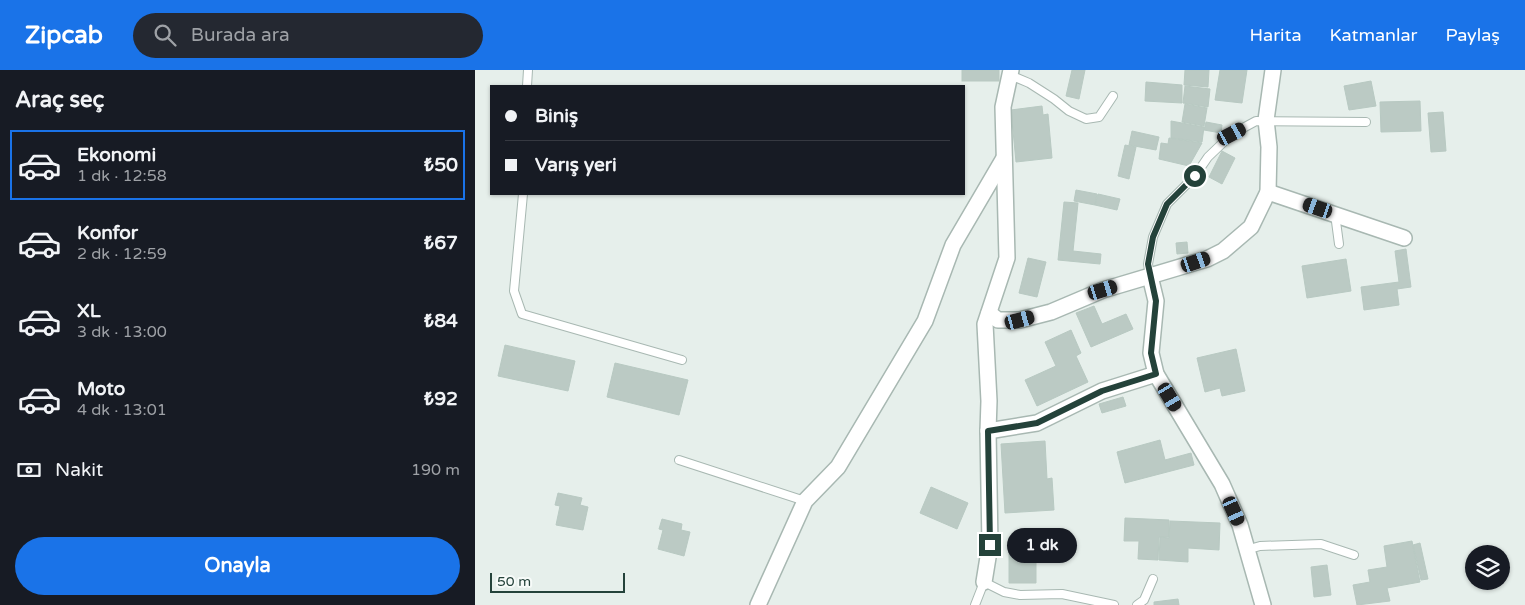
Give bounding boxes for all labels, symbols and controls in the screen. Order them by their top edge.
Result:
search box [133,13,483,58]
text: Zipcab [25,21,103,50]
icon: search [151,21,179,49]
text: Burada ara [191,24,290,46]
text: Harita [1249,24,1302,46]
text: Katmanlar [1330,24,1418,46]
text: Paylaş [1446,24,1500,46]
text: Araç seç [15,87,104,113]
text: Biniş [535,105,578,127]
car [1215,120,1248,148]
icon: car [17,143,62,188]
text: Ekonomi [77,144,156,166]
text: ₺50 [424,154,458,176]
text: Varış yeri [535,154,617,176]
route start [1184,165,1206,187]
text: 1 dk · 12:58 [77,166,167,186]
car [1301,196,1334,220]
icon: car [17,221,62,266]
text: Konfor [77,222,138,244]
text: ₺67 [424,232,458,254]
text: 2 dk · 12:59 [77,244,167,264]
car [1179,250,1212,274]
car [1086,278,1119,302]
icon: car [17,299,62,344]
text: XL [77,300,101,322]
car [1003,309,1036,331]
text: ₺84 [424,310,458,332]
text: 3 dk · 13:00 [77,322,167,342]
icon: car [17,377,62,422]
text: Moto [77,378,125,400]
car [1155,380,1184,414]
text: ₺92 [424,388,458,410]
text: 4 dk · 13:01 [77,400,167,420]
icon: cash [15,456,43,484]
text: Nakit [55,459,103,481]
text: 190 m [411,460,460,480]
car [1221,494,1246,528]
callout: 1 dk [1007,528,1077,562]
route end [979,534,1001,556]
text: 1 dk [1025,535,1059,555]
button: Onayla [15,537,460,595]
map controls [1465,545,1510,590]
button: layers [1465,545,1510,590]
scale bar [490,570,625,593]
text: 50 m [497,573,531,590]

